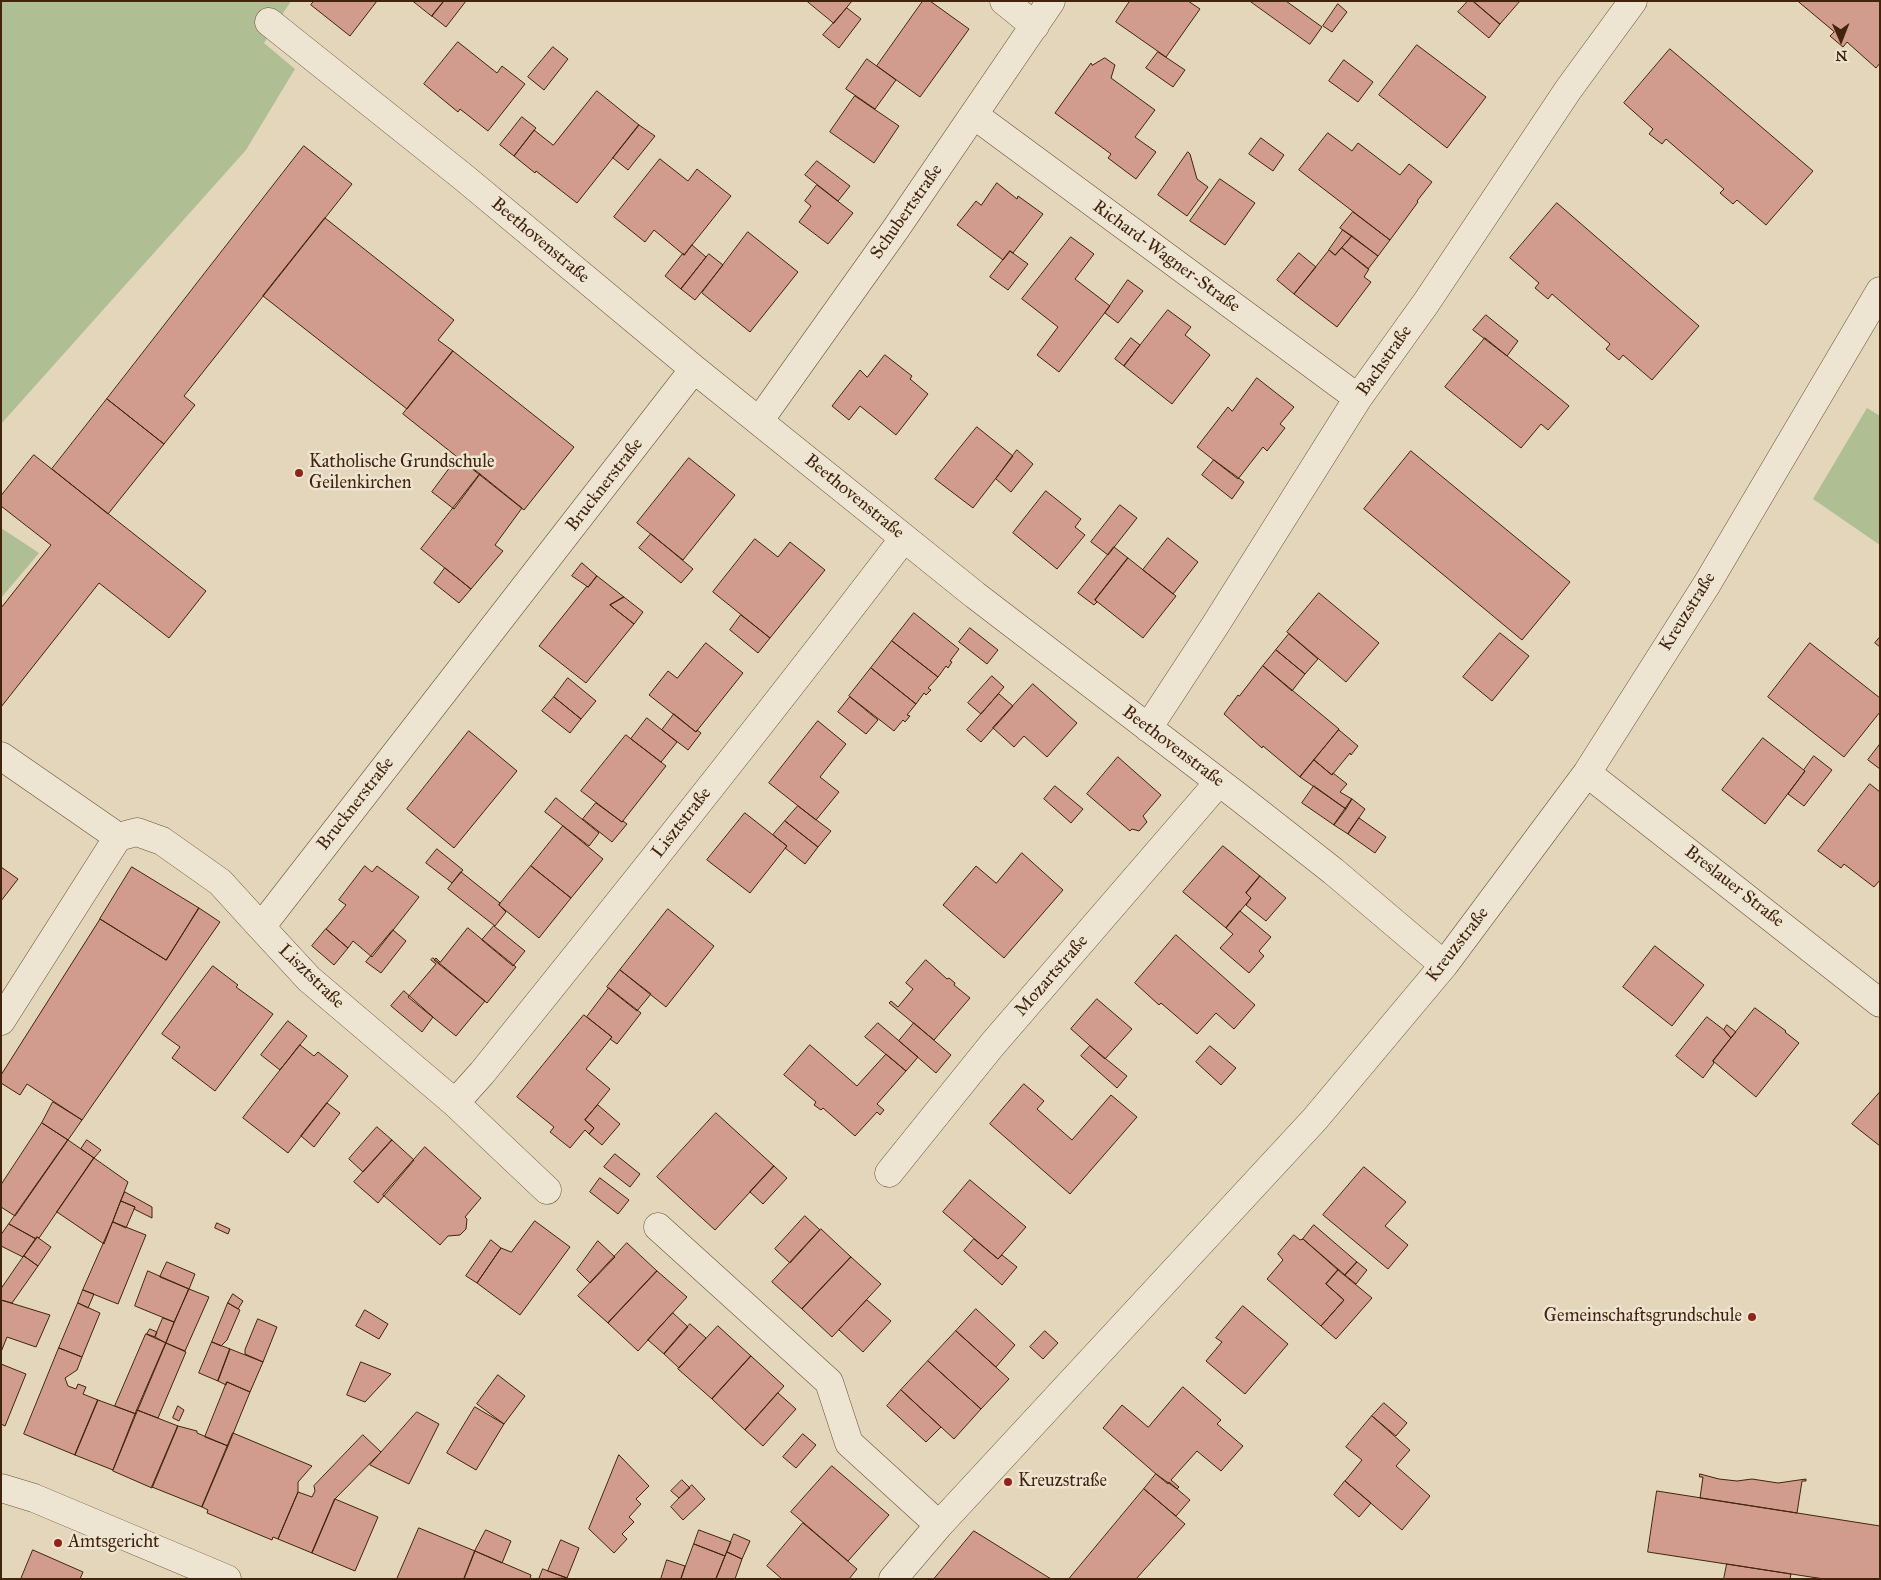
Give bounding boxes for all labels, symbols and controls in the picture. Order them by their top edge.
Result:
north arrow [1816,15,1866,65]
text: N [1835,47,1847,64]
street label: Schubertstraße [866,160,948,264]
street label: Beethovenstraße [486,194,594,288]
street label: Richard-Wagner-Straße [1088,196,1244,318]
street label: Bachstraße [1353,322,1417,400]
street label: Brucknerstraße [562,434,648,536]
street label: Beethovenstraße [800,450,908,544]
place label: Katholische Grundschule Geilenkirchen [309,452,494,494]
marker: Katholische Grundschule Geilenkirchen [293,467,305,479]
street label: Kreuzstraße [1655,569,1721,655]
street label: Beethovenstraße [1118,702,1228,792]
street label: Brucknerstraße [313,753,399,855]
street label: Lisztstraße [648,783,716,863]
street label: Breslauer Straße [1680,841,1788,933]
street label: Kreuzstraße [1422,903,1494,987]
street label: Mozartstraße [1011,931,1093,1021]
street label: Lisztstraße [273,940,349,1014]
place label: Gemeinschaftsgrundschule [1544,1306,1742,1328]
marker: Gemeinschaftsgrundschule [1746,1311,1758,1323]
place label: Kreuzstraße [1018,1471,1107,1493]
marker: Kreuzstraße [1002,1476,1014,1488]
place label: Amtsgericht [68,1532,159,1554]
marker: Amtsgericht [52,1537,64,1549]

